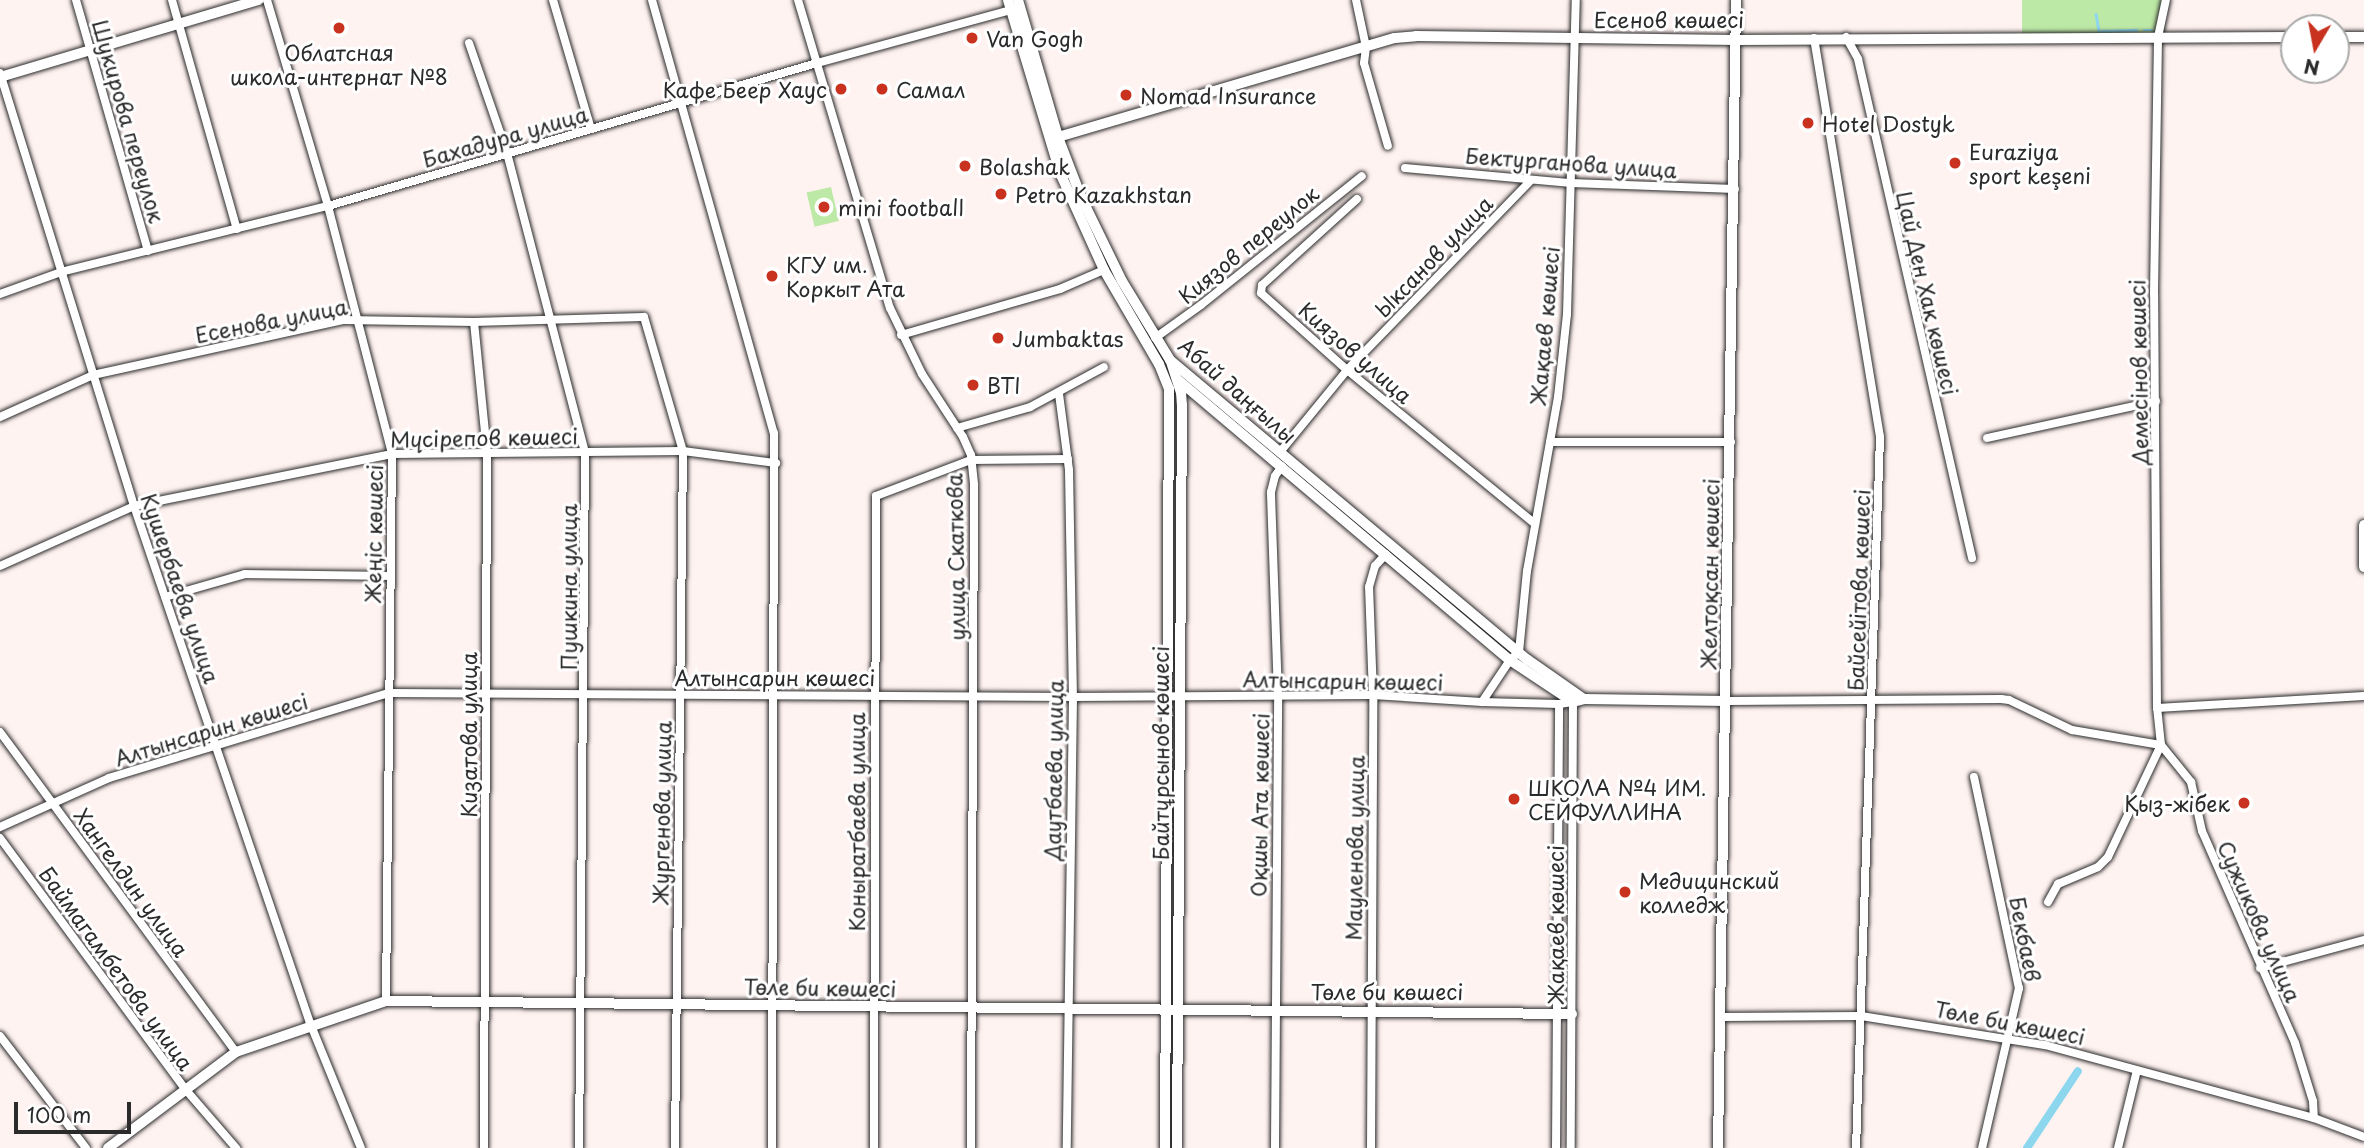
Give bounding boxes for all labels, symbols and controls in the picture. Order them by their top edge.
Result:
street label: Есенов көшесі [1594,6,1744,32]
north arrow [2280,14,2350,84]
street label: Шукирова переулок [88,16,170,226]
marker: Облатсная школа-интернат №8 [331,20,347,36]
place label: Van Gogh [986,25,1084,51]
marker: Van Gogh [964,30,980,46]
place label: Облатсная школа-интернат №8 [230,39,448,89]
text: N [2302,53,2322,83]
place label: Кафе Беер Хаус [661,76,827,102]
place label: Самал [896,76,965,102]
marker: Кафе Беер Хаус [833,81,849,97]
marker: Самал [874,81,890,97]
place label: Nomad Insurance [1140,82,1318,108]
marker: Nomad Insurance [1118,87,1134,103]
street label: Бахадура улица [419,100,591,172]
place label: Hotel Dostyk [1822,110,1955,136]
marker: Hotel Dostyk [1800,115,1816,131]
place label: Euraziya sport keşeni [1969,138,2091,188]
street label: Бектурганова улица [1464,142,1678,182]
place label: Bolashak [979,153,1070,179]
marker: Euraziya sport keşeni [1947,155,1963,171]
marker: Bolashak [957,158,973,174]
street label: Киязов переулок [1173,180,1323,308]
place label: Petro Kazakhstan [1015,181,1192,207]
marker: Petro Kazakhstan [993,186,1009,202]
street label: Цай Ден Хак көшесі [1892,187,1964,399]
street label: Ыксанов улица [1369,190,1497,322]
place label: mini football [838,194,965,220]
marker: mini football [816,199,832,215]
street label: Жақаев көшесі [1525,246,1563,406]
place label: КГУ им. Коркыт Ата [786,251,906,301]
marker: КГУ им. Коркыт Ата [764,268,780,284]
street label: Демесінов көшесі [2124,279,2152,465]
street label: Есенова улица [192,293,350,347]
street label: Киязов улица [1294,296,1418,408]
place label: Jumbaktas [1012,325,1123,351]
marker: Jumbaktas [990,330,1006,346]
street label: Абай даңғылы [1173,332,1303,448]
place label: BTI [987,372,1021,398]
marker: BTI [965,377,981,393]
street label: Мүсірепов көшесі [390,423,578,451]
street label: Жеңіс көшесі [359,465,387,603]
street label: улица Скаткова [941,473,969,641]
street label: Желтоқсан көшесі [1695,478,1723,670]
street label: Байсейітова көшесі [1842,489,1874,691]
street label: Кушербаева улица [137,490,225,686]
street label: Пушкина улица [555,503,581,671]
street label: Байтұрсынов көшесі [1147,646,1173,860]
street label: Кизатова улица [455,652,481,818]
street label: Алтынсарин көшесі [674,664,876,690]
street label: Алтынсарин көшесі [1241,666,1445,694]
street label: Даутбаева улица [1039,679,1067,861]
street label: Алтынсарин көшесі [110,687,312,771]
street label: Коныратбаева улица [843,712,869,932]
street label: Оқшы Ата көшесі [1245,712,1273,898]
street label: Жургенова улица [647,720,675,906]
street label: Мауленова улица [1340,755,1368,941]
place label: ШКОЛА №4 ИМ. СЕЙФУЛЛИНА [1528,774,1706,824]
place label: Қыз-жібек [2124,790,2230,816]
marker: ШКОЛА №4 ИМ. СЕЙФУЛЛИНА [1506,791,1522,807]
marker: Қыз-жібек [2236,795,2252,811]
street label: Хангелдин улица [69,803,195,961]
street label: Сужикова улица [2213,836,2307,1006]
street label: Жақаев көшесі [1542,845,1568,1005]
street label: Баймагамбетова улица [34,861,200,1075]
place label: Медицинский колледж [1639,867,1779,917]
marker: Медицинский колледж [1617,884,1633,900]
street label: Бекбаев [2005,894,2047,984]
street label: Төле би көшесі [743,973,897,1001]
street label: Төле би көшесі [1310,978,1464,1004]
street label: Төле би көшесі [1932,995,2088,1049]
scale bar [18,1088,135,1132]
text: 100 m [27,1098,91,1130]

